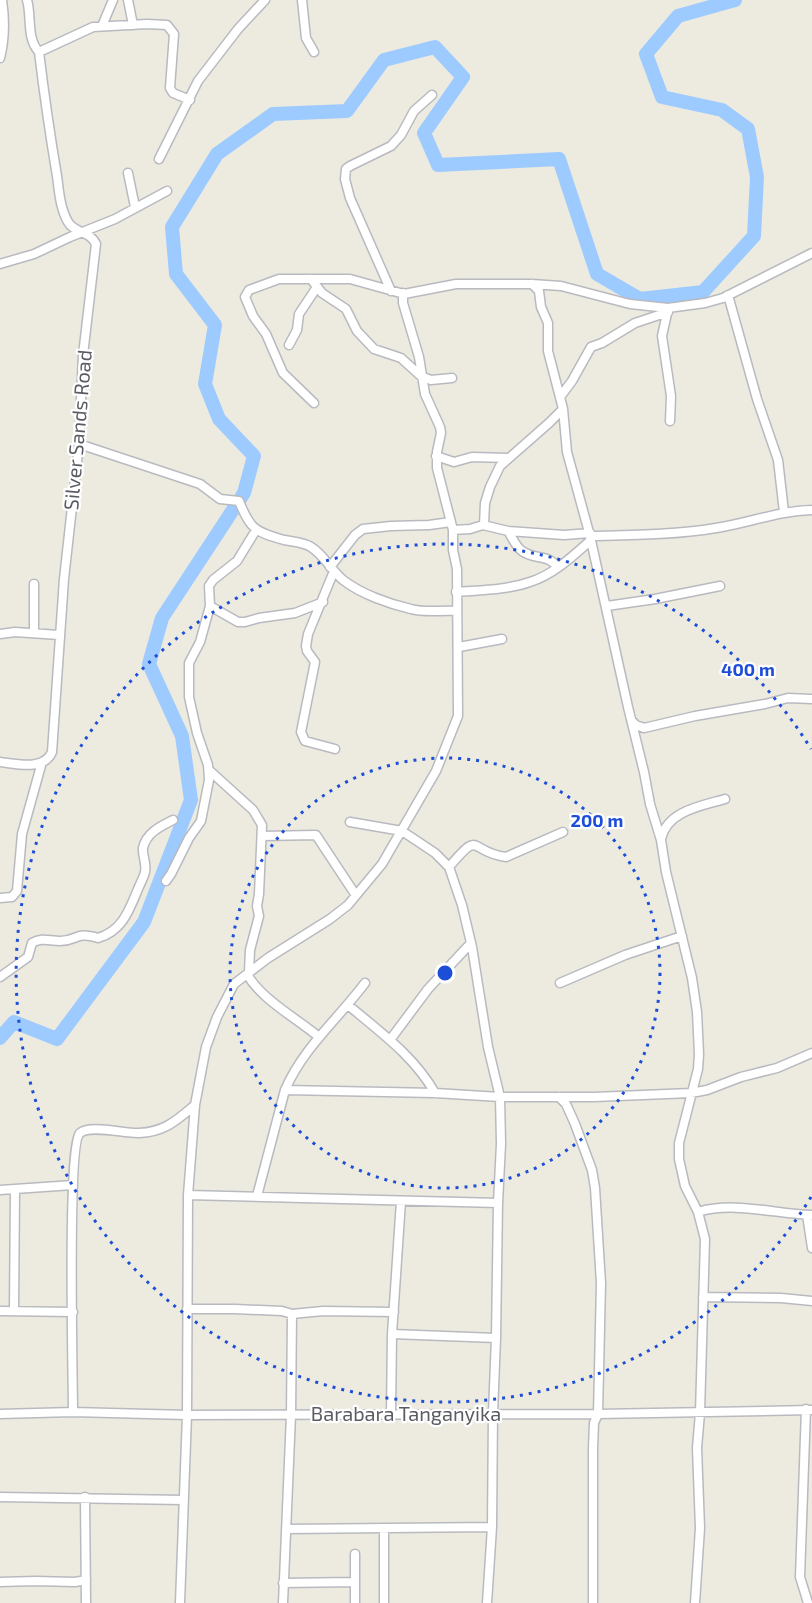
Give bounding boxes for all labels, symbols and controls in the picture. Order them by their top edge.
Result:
street label: Silver Sands Road [58,349,96,511]
text: 400 m [721,658,775,680]
text: 200 m [571,809,623,831]
centre of rings [435,963,455,983]
street label: Barabara Tanganyika [311,1401,501,1425]

